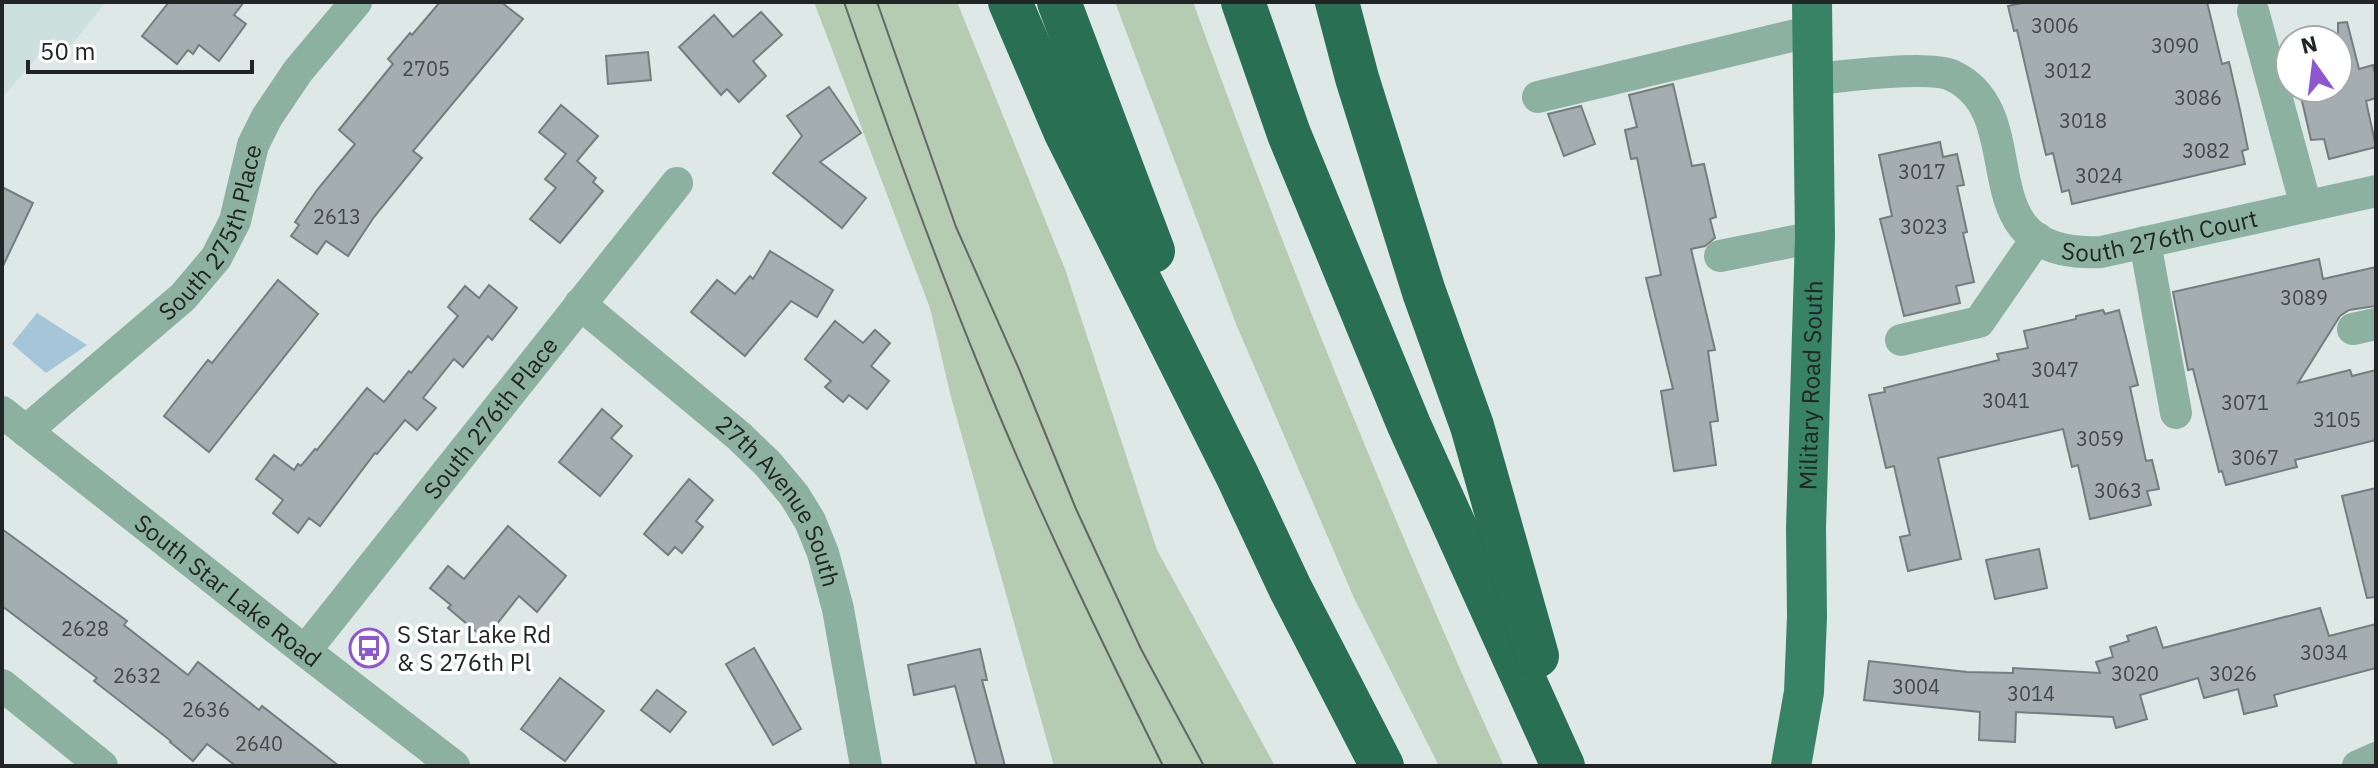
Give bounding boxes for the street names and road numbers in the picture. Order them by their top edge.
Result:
street label: South 275th Place [151,141,269,327]
street label: South 276th Court [2059,202,2260,268]
street label: Military Road South [1791,280,1830,491]
street label: South 276th Place [416,330,565,505]
street label: 27th Avenue South [709,407,847,590]
street label: South Star Lake Road [128,507,328,674]

